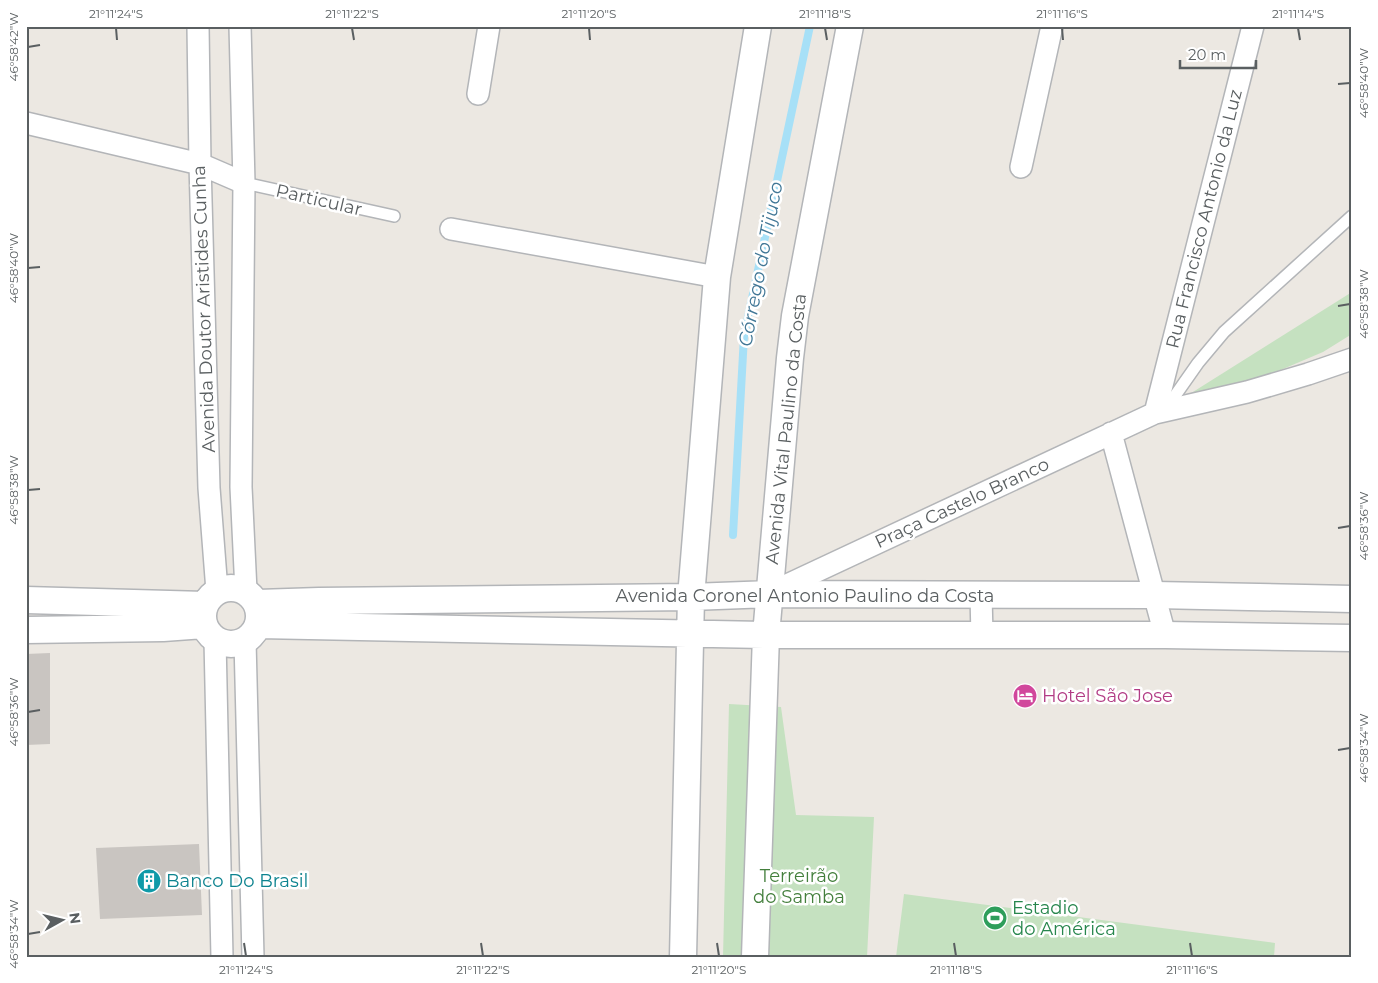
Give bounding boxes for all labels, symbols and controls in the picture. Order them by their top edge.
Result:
text: 21°11'24"S [89,6,143,21]
text: 21°11'22"S [325,6,379,21]
text: 21°11'20"S [562,6,616,21]
text: 21°11'18"S [799,6,851,21]
text: 21°11'16"S [1036,6,1088,21]
text: 21°11'14"S [1272,6,1324,21]
text: 46°58'42"W [6,12,21,82]
scale bar [1180,38,1257,70]
text: 20 m [1188,45,1226,64]
text: 46°58'40"W [1356,48,1371,118]
street label: Rua Francisco Antonio da Luz [1161,87,1247,351]
street label: Avenida Doutor Aristides Cunha [188,165,220,453]
street label: Particular [274,179,364,221]
water label: Córrego do Tijuco [733,180,788,349]
text: 46°58'40"W [6,233,21,303]
text: 46°58'38"W [1356,269,1371,339]
street label: Avenida Vital Paulino da Costa [761,293,811,565]
street label: Praça Castelo Branco [871,453,1053,553]
text: 46°58'38"W [6,455,21,525]
text: 46°58'36"W [1356,491,1371,561]
street label: Avenida Coronel Antonio Paulino da Costa [616,585,994,607]
text: 46°58'36"W [6,677,21,747]
hotel icon: Hotel São Jose [1012,683,1038,709]
place label: Hotel São Jose [1042,685,1173,707]
text: 46°58'34"W [1356,713,1371,783]
park label: Terreirão do Samba [753,865,845,908]
building icon: Banco Do Brasil [136,868,162,894]
place label: Banco Do Brasil [166,870,308,892]
north arrow [38,896,88,946]
place label: Estadio do América [1012,897,1116,940]
text: 46°58'34"W [6,899,21,969]
sports icon: Estadio do América [982,905,1008,931]
text: N [65,911,85,925]
text: 21°11'24"S [219,962,273,977]
text: 21°11'22"S [456,962,510,977]
text: 21°11'20"S [692,962,746,977]
text: 21°11'18"S [930,962,982,977]
text: 21°11'16"S [1166,962,1218,977]

